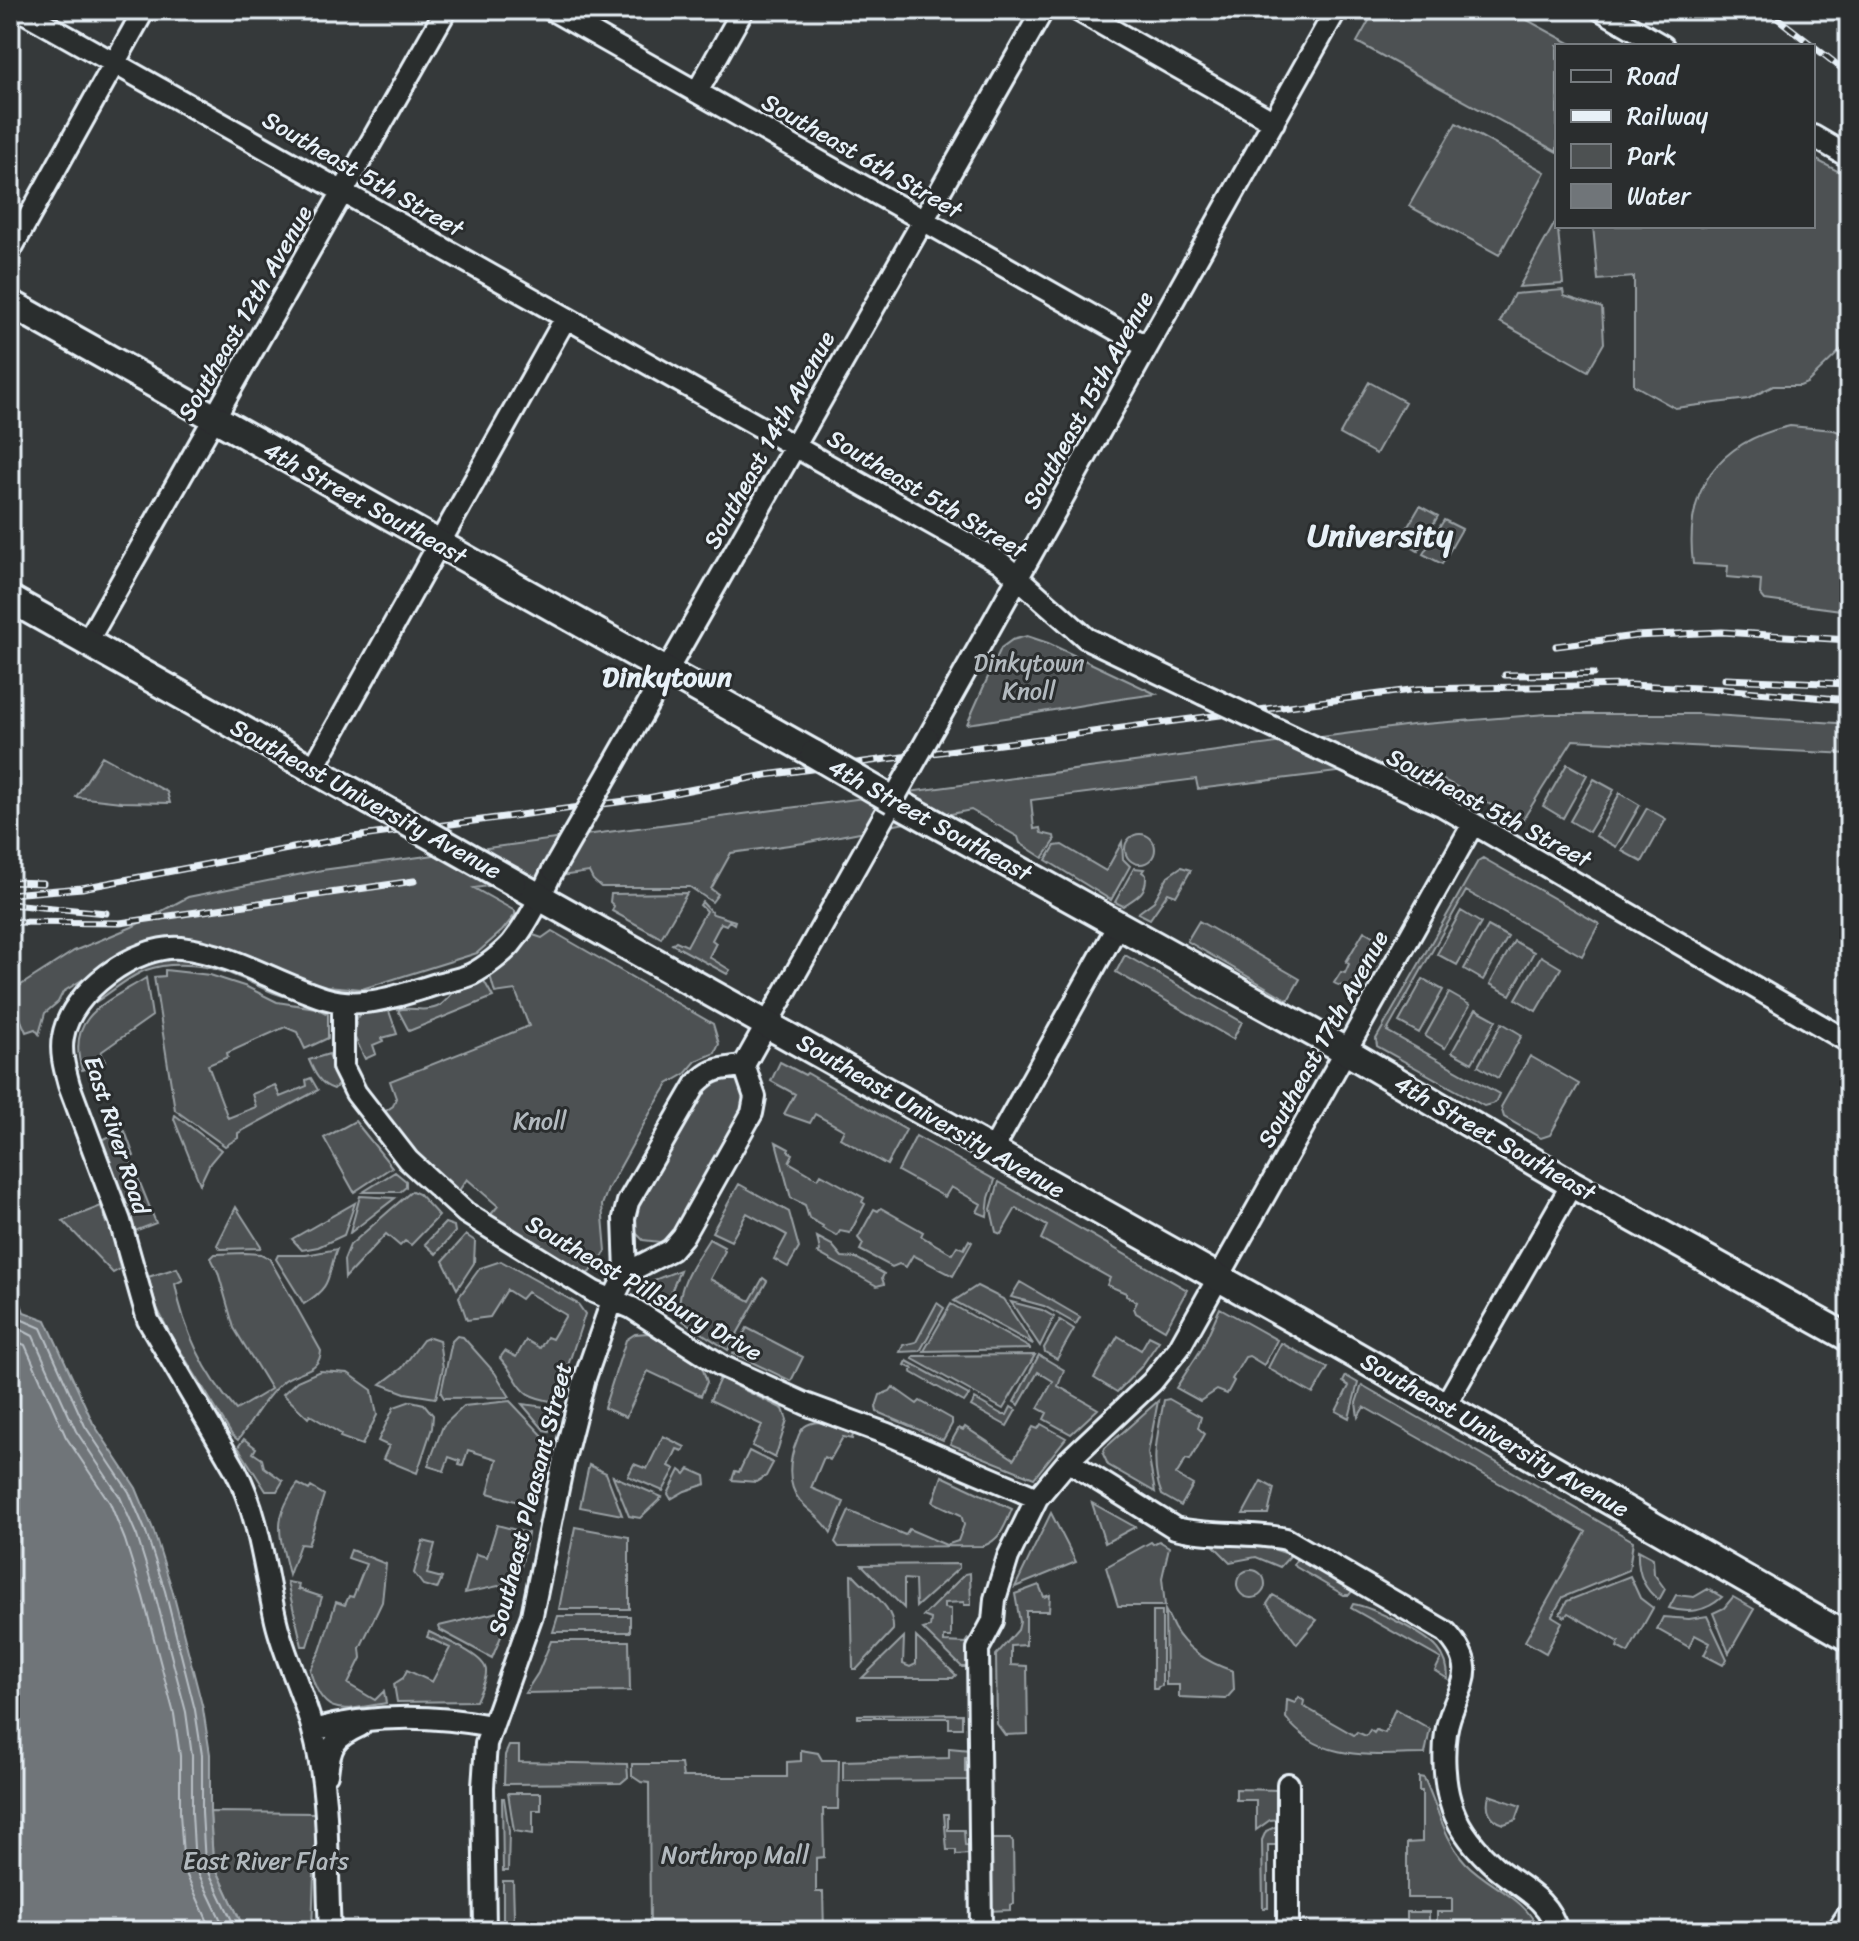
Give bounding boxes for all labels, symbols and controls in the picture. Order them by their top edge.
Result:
legend [1555,44,1815,228]
text: Road [1627,55,1681,97]
street label: Southeast 6th Street [754,81,972,231]
text: Railway [1627,95,1709,137]
street label: Southeast 5th Street [254,99,473,250]
text: Park [1627,135,1676,177]
text: Water [1627,175,1692,217]
street label: Southeast 12th Avenue [166,197,324,429]
street label: Southeast 15th Avenue [1010,283,1166,517]
street label: Southeast 14th Avenue [691,322,847,557]
street label: Southeast 5th Street [819,418,1036,571]
street label: 4th Street Southeast [255,429,476,577]
district label: University [1307,507,1453,564]
park label: Dinkytown Knoll [973,642,1085,712]
district label: Dinkytown [602,652,733,701]
street label: Southeast University Avenue [222,707,510,891]
street label: Southeast 5th Street [1379,736,1600,880]
street label: 4th Street Southeast [820,746,1041,894]
street label: Southeast 17th Avenue [1246,922,1401,1156]
street label: Southeast University Avenue [788,1022,1074,1210]
street label: East River Road [72,1050,163,1221]
street label: 4th Street Southeast [1386,1063,1605,1214]
park label: Knoll [513,1100,568,1142]
street label: Southeast Pillsbury Drive [518,1203,770,1373]
street label: Southeast University Avenue [1352,1341,1638,1529]
street label: Southeast Pleasant Street [476,1358,584,1640]
park label: Northrop Mall [661,1834,810,1876]
park label: East River Flats [183,1840,350,1882]

